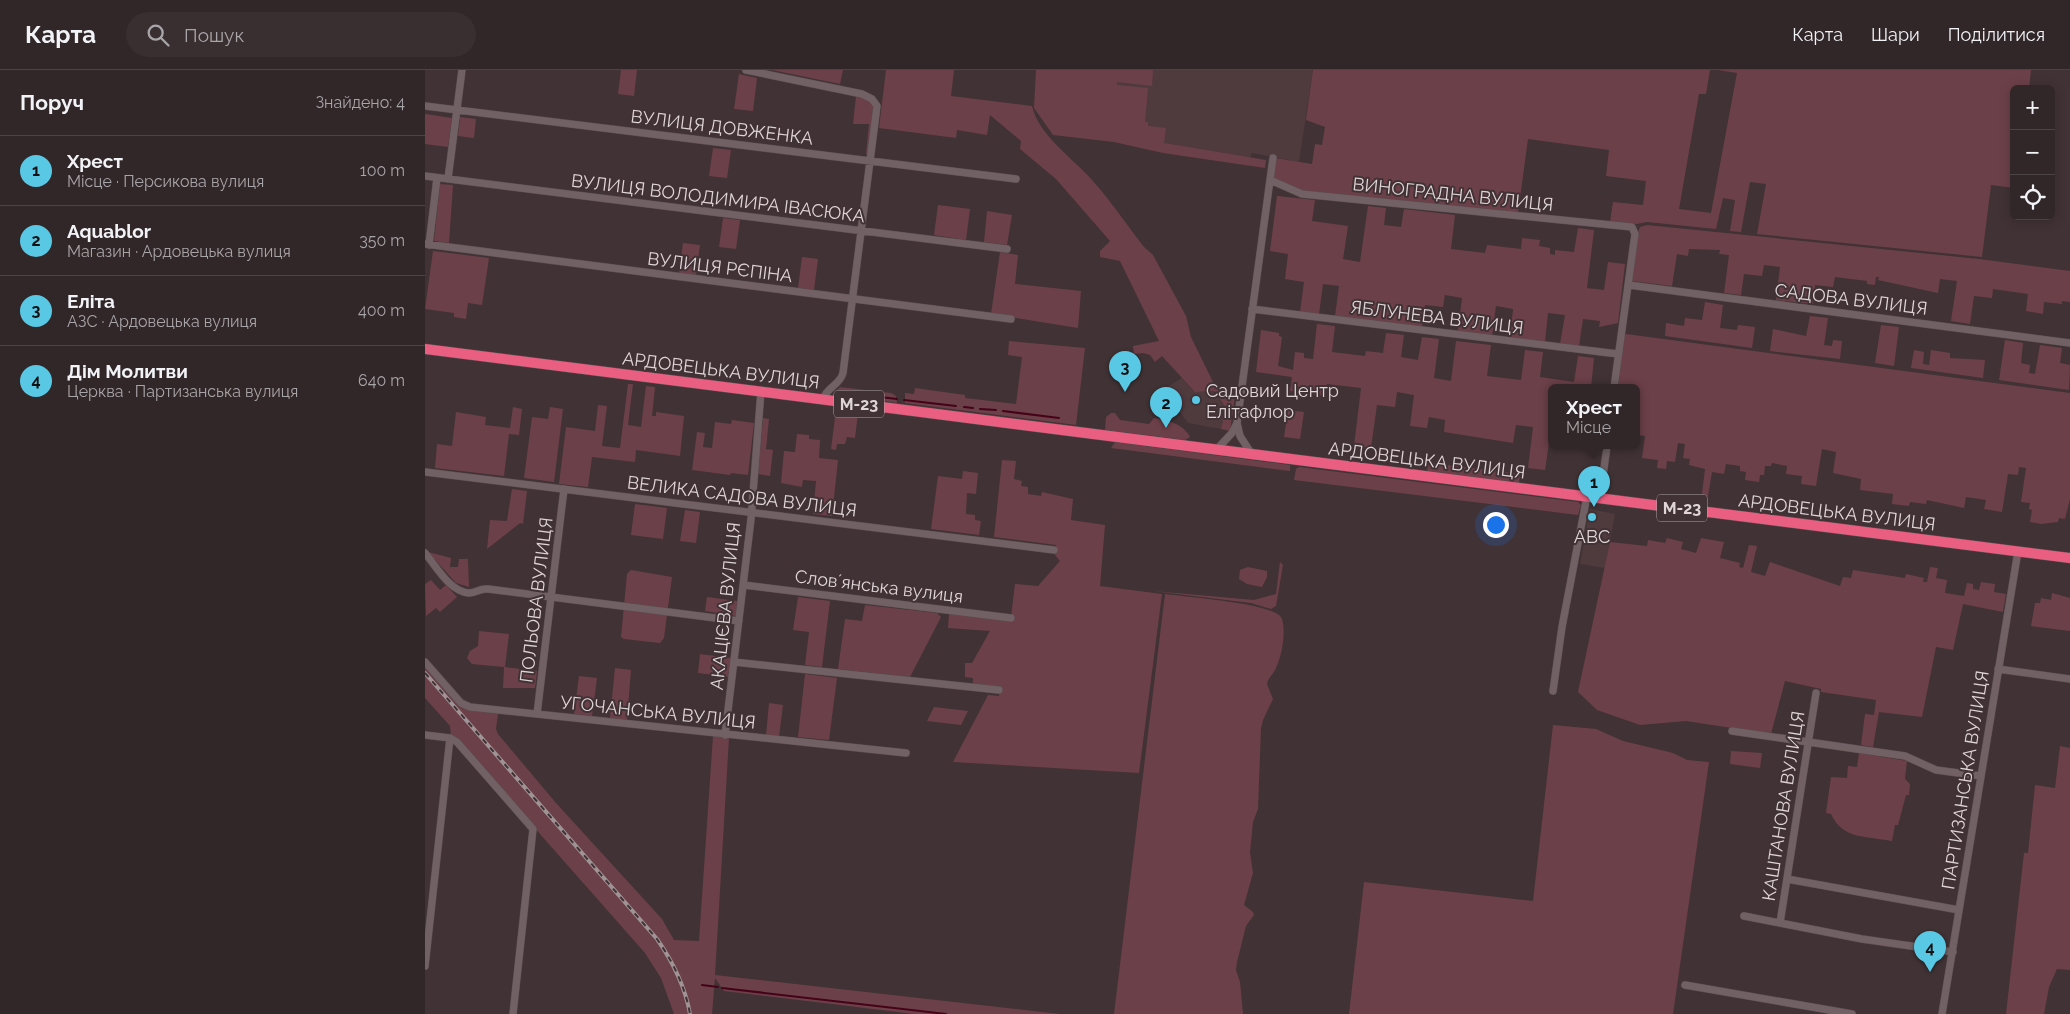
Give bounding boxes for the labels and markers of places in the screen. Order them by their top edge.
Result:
pin: 3 [1109,351,1141,392]
place label: Садовий Центр Елітафлор [1206,380,1339,422]
pin: 2 [1150,387,1182,428]
marker: Садовий Центр Елітафлор [1190,394,1202,406]
pin: 1 [1578,466,1610,507]
marker: ABC [1586,511,1598,523]
place label: ABC [1574,526,1610,547]
pin: 4 [1914,931,1946,972]

